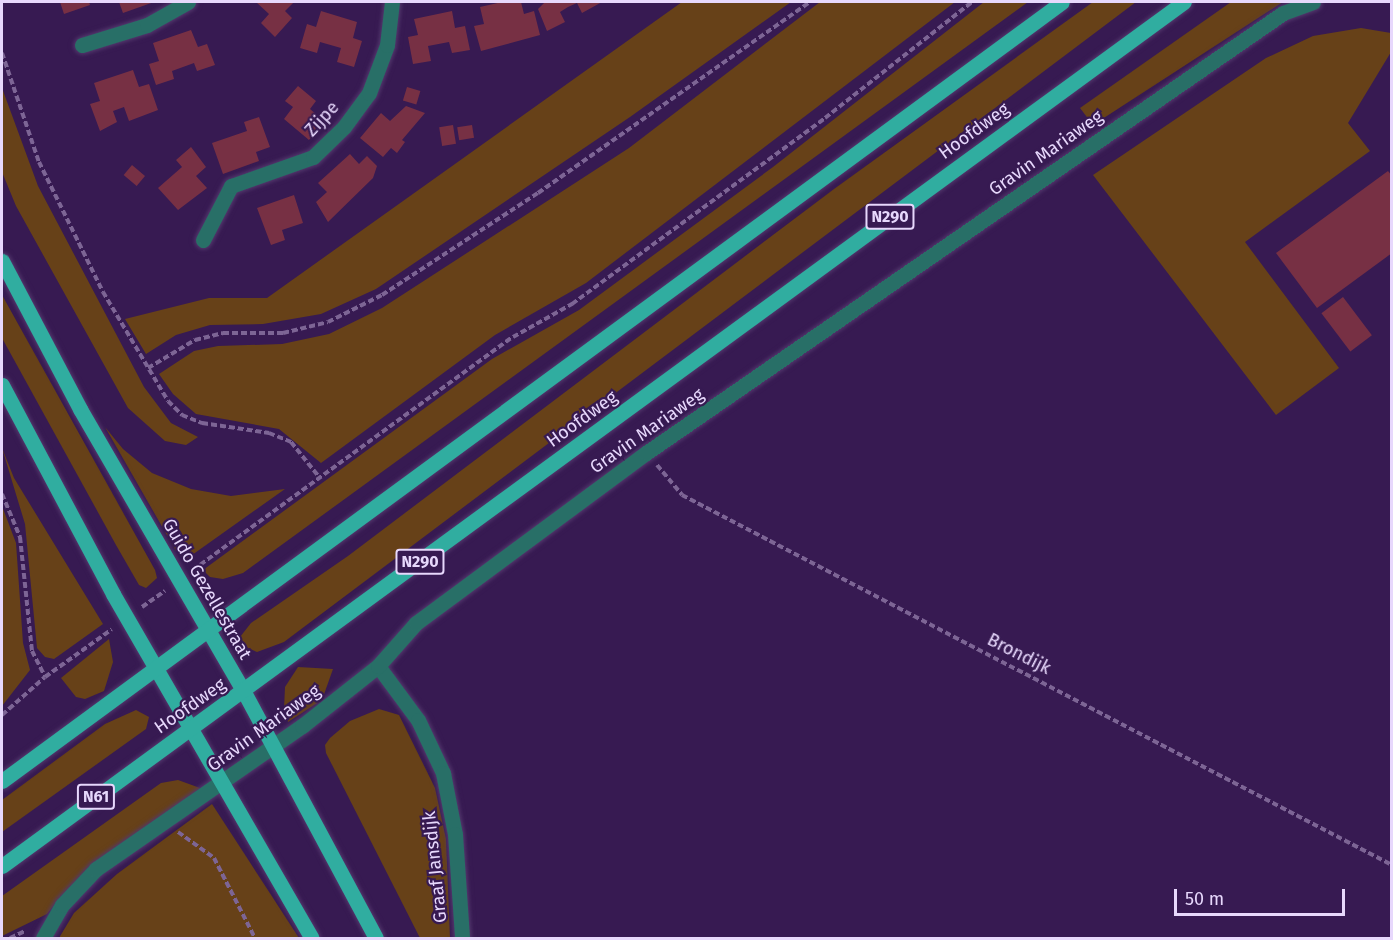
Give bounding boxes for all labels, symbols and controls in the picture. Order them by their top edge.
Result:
street label: Zijpe [300,97,344,141]
street label: Hoofdweg [935,98,1013,164]
street label: Gravin Mariaweg [985,106,1107,200]
road number: N290 [864,204,916,230]
street label: Gravin Mariaweg [586,384,708,478]
street label: Hoofdweg [543,386,621,452]
street label: Guido Gezellestraat [158,515,256,663]
road number: N290 [394,549,446,575]
street label: Brondijk [984,629,1054,679]
street label: Hoofdweg [150,674,230,738]
street label: Gravin Mariaweg [203,680,325,776]
road number: N61 [76,784,116,810]
street label: Graaf Jansdijk [418,810,452,924]
scale bar [1177,877,1348,915]
text: 50 m [1185,888,1224,910]

